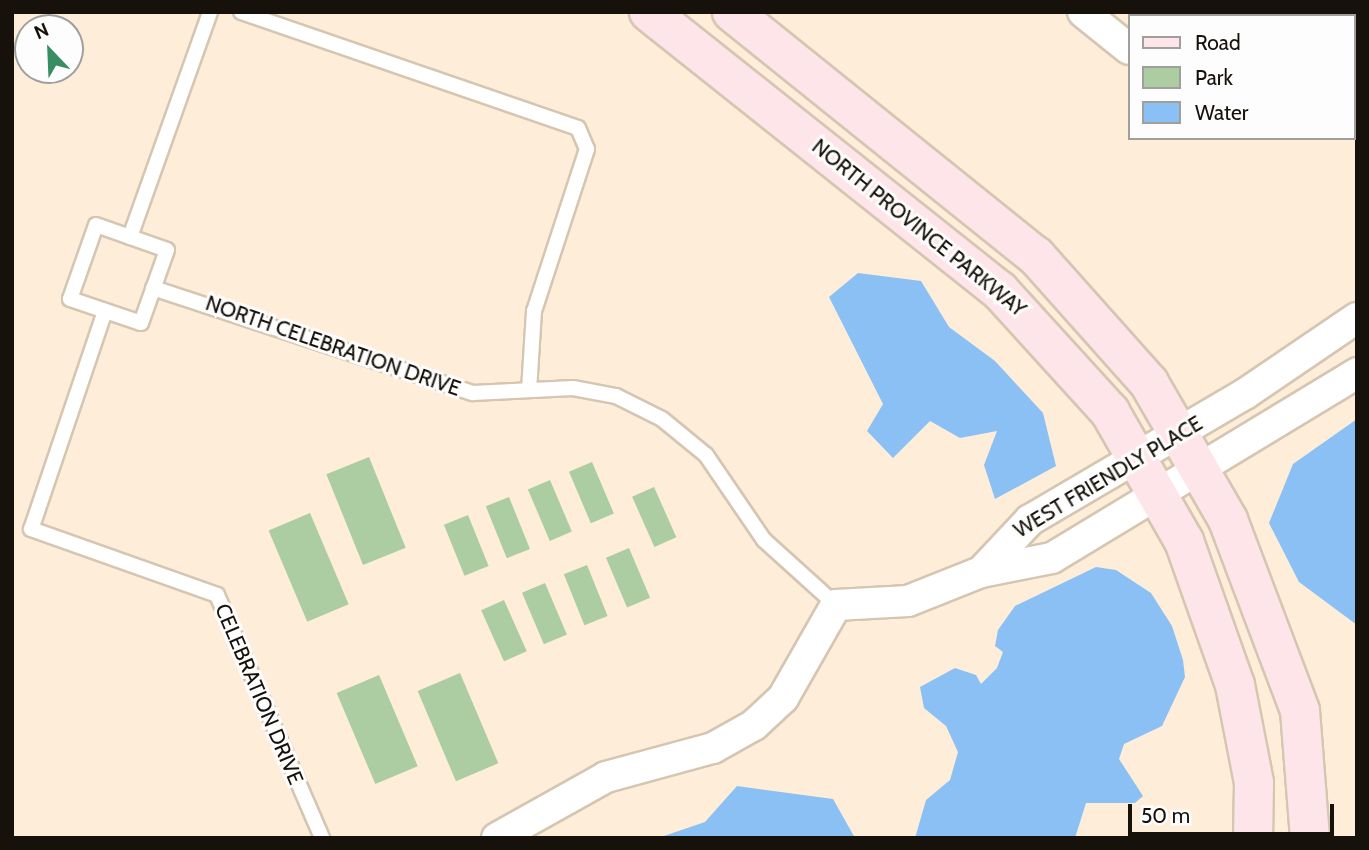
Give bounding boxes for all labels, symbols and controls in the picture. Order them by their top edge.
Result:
north arrow [14,14,84,84]
legend [1128,14,1355,140]
text: N [31,18,52,44]
text: Road [1195,30,1241,55]
text: Park [1195,65,1233,90]
text: Water [1195,100,1248,125]
street label: NORTH PROVINCE PARKWAY [807,134,1031,322]
street label: NORTH CELEBRATION DRIVE [202,290,464,402]
street label: WEST FRIENDLY PLACE [1009,411,1207,543]
street label: CELEBRATION DRIVE [210,600,308,788]
scale bar [1131,790,1338,834]
text: 50 m [1141,803,1190,828]

